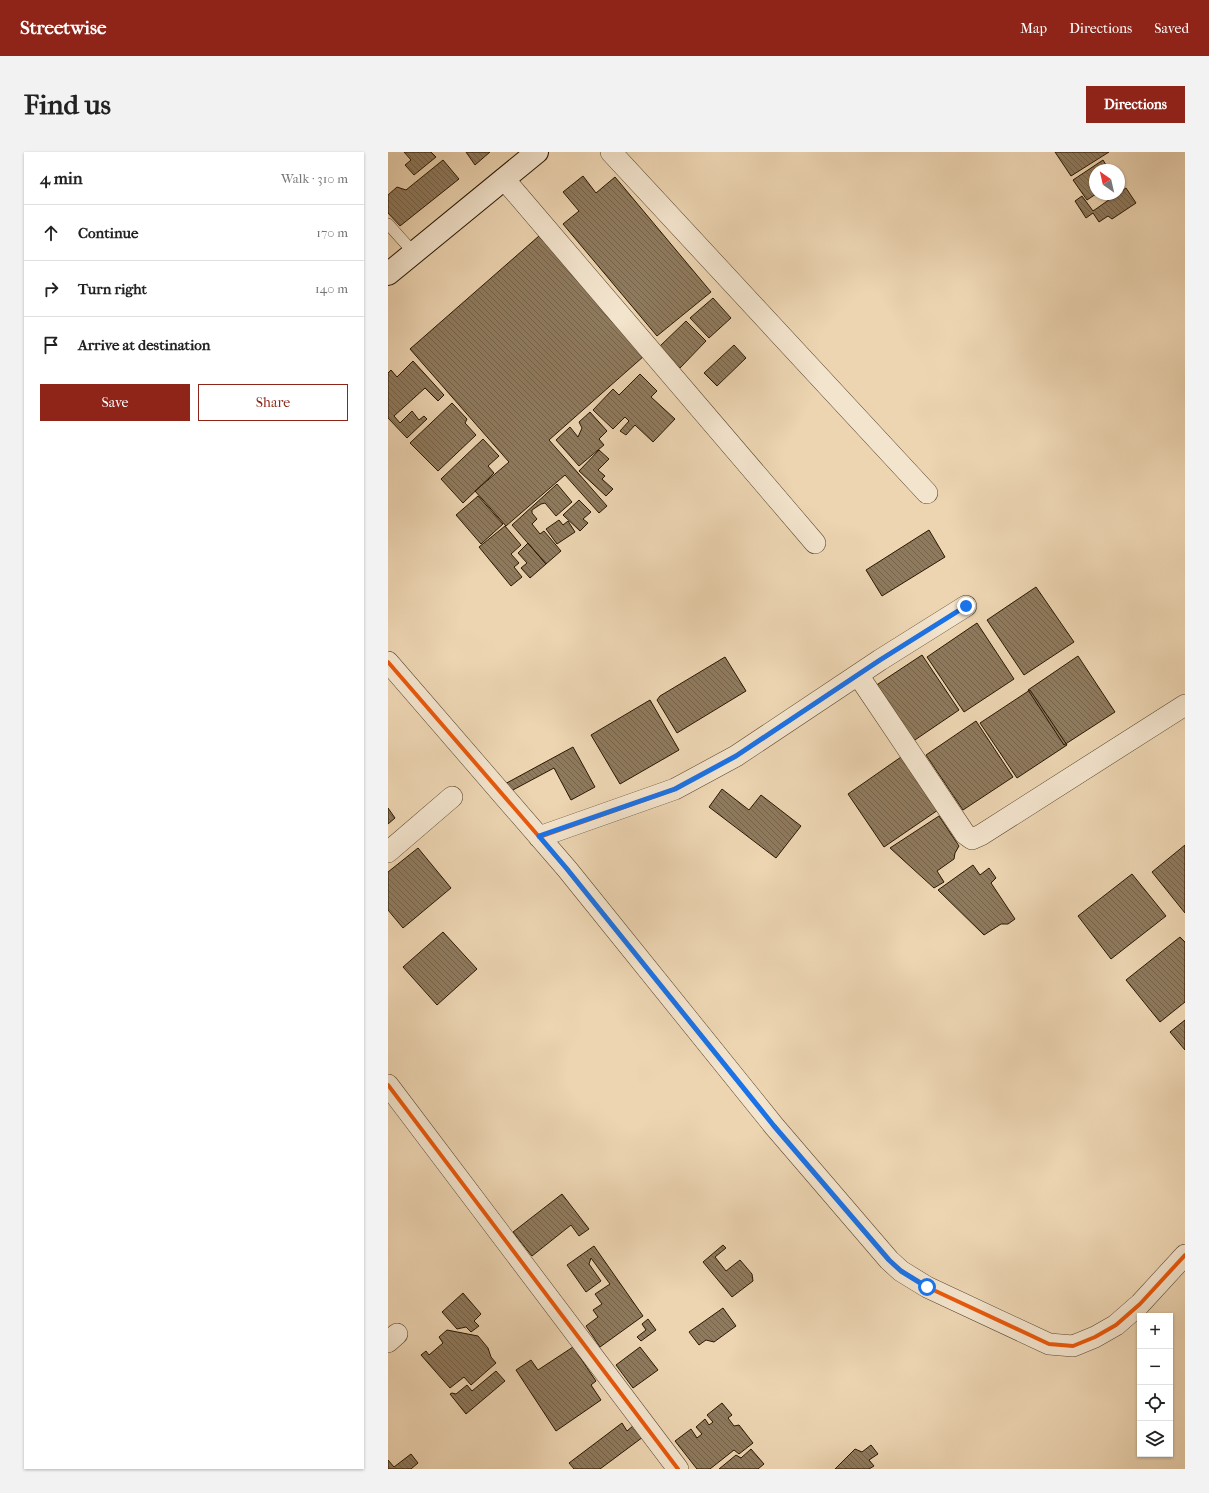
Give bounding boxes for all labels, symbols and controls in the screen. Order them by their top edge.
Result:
text: Streetwise [20,17,106,39]
text: Map [1020,20,1047,37]
text: Directions [1069,20,1132,37]
text: Saved [1154,20,1189,37]
button: Directions [1086,86,1185,123]
text: Find us [24,88,111,121]
north arrow [1089,164,1125,200]
text: 4 min [40,168,83,188]
text: Walk · 310 m [281,171,348,186]
icon: ahead [40,222,62,244]
text: Continue [78,224,138,242]
text: 170 m [316,225,348,240]
icon: right [40,278,62,300]
text: Turn right [78,280,147,298]
text: 140 m [315,281,348,296]
icon: arrive [40,334,62,356]
text: Arrive at destination [78,336,210,354]
button: Save [40,384,190,421]
button: Share [198,384,348,421]
route end [957,597,975,615]
route start [918,1278,936,1296]
map controls [1137,1313,1173,1457]
button: + [1137,1313,1173,1349]
button: − [1137,1349,1173,1385]
button: locate [1137,1385,1173,1421]
button: layers [1137,1421,1173,1457]

